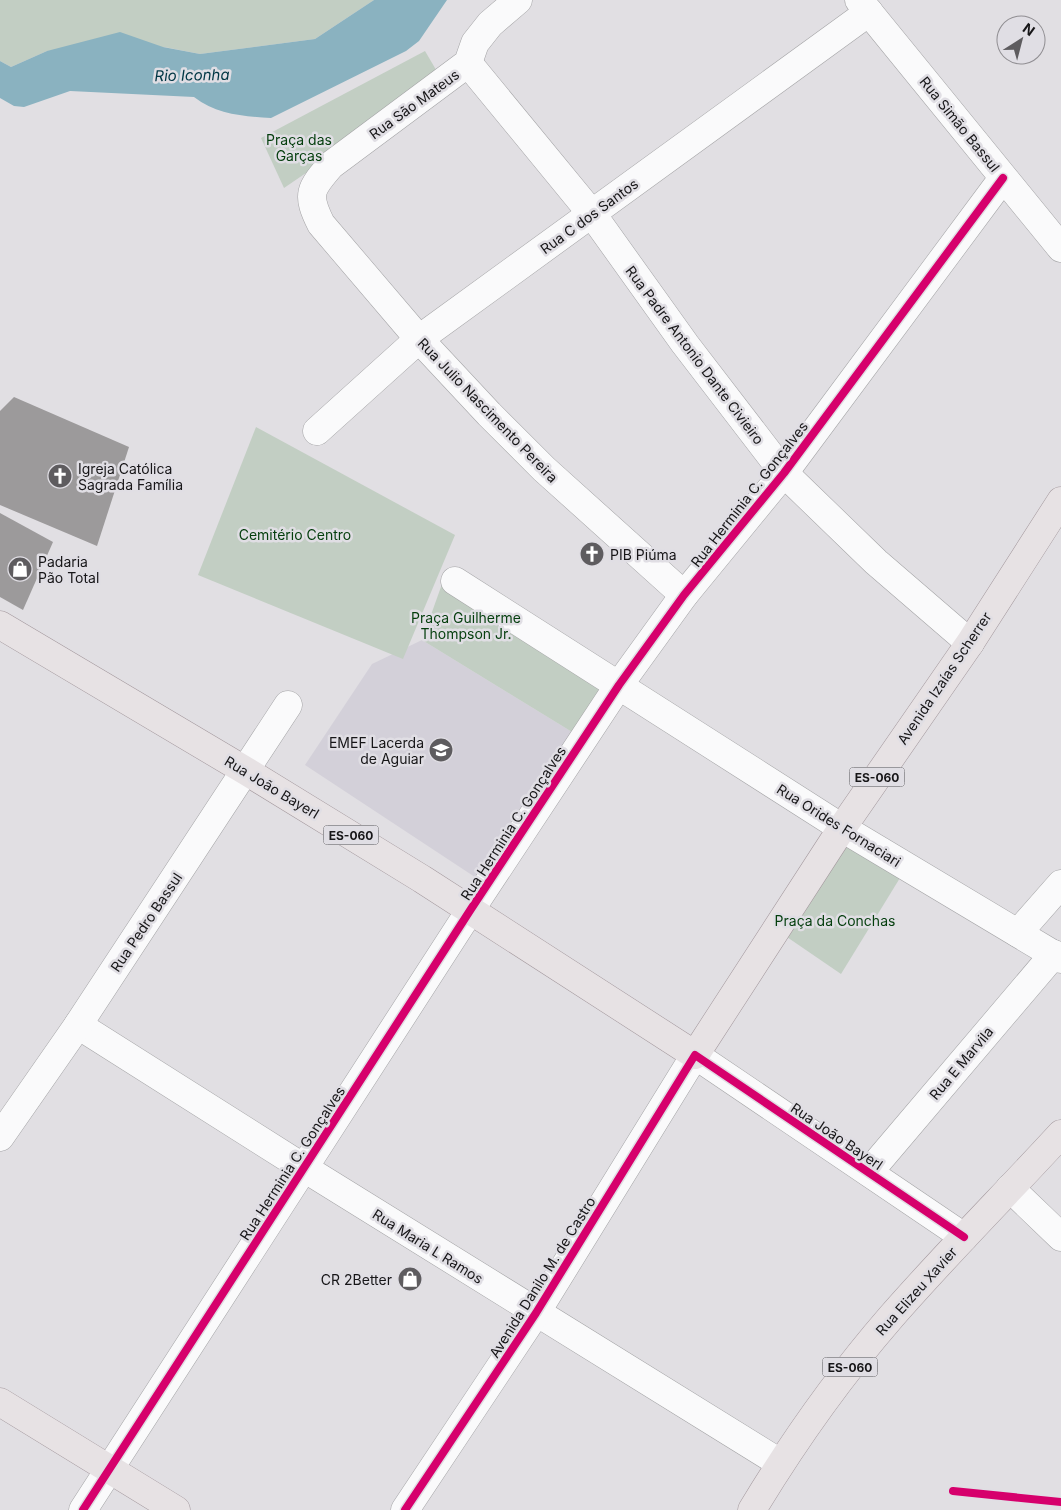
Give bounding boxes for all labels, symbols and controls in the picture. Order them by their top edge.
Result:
north arrow [996,15,1046,65]
text: N [1020,19,1038,39]
water label: Rio Iconha [154,65,230,85]
street label: Rua São Mateus [366,66,462,142]
street label: Rua Simão Bassul [916,73,1004,175]
park label: Praça das Garças [266,131,332,164]
street label: Rua C dos Santos [537,175,641,257]
street label: Rua Padre Antonio Dante Civieiro [622,262,768,448]
street label: Rua Julio Nascimento Pereira [415,334,561,486]
street label: Rua Herminia C. Gonçalves [687,418,811,570]
place label: Igreja Católica Sagrada Família [78,460,183,493]
church icon: Igreja Católica Sagrada Família [47,463,73,489]
park label: Cemitério Centro [239,526,351,543]
church icon: PIB Piúma [579,541,605,567]
place label: PIB Piúma [610,546,677,563]
place label: Padaria Pão Total [38,553,99,586]
shop icon: Padaria Pão Total [7,556,33,582]
park label: Praça Guilherme Thompson Jr. [411,609,521,642]
street label: Avenida Izaías Scherrer [893,609,995,747]
place label: EMEF Lacerda de Aguiar [329,734,424,767]
school or university icon: EMEF Lacerda de Aguiar [428,737,454,763]
street label: Rua Herminia C. Gonçalves [457,743,569,903]
street label: Rua João Bayerl [222,752,322,822]
road number: ES-060 [850,768,904,786]
street label: Rua Orides Fornaciari [774,780,904,870]
road number: ES-060 [324,826,378,844]
street label: Rua Pedro Bassul [107,869,185,975]
park label: Praça da Conchas [775,912,895,929]
street label: Rua E Marvila [926,1023,996,1103]
street label: Rua Herminia C. Gonçalves [236,1083,348,1243]
street label: Rua João Bayerl [788,1099,886,1173]
street label: Avenida Danilo M. de Castro [485,1193,599,1361]
street label: Rua Maria L Ramos [370,1205,486,1287]
street label: Rua Elizeu Xavier [872,1243,960,1339]
shop icon: CR 2Better [397,1266,423,1292]
place label: CR 2Better [321,1271,392,1288]
road number: ES-060 [822,1358,878,1376]

